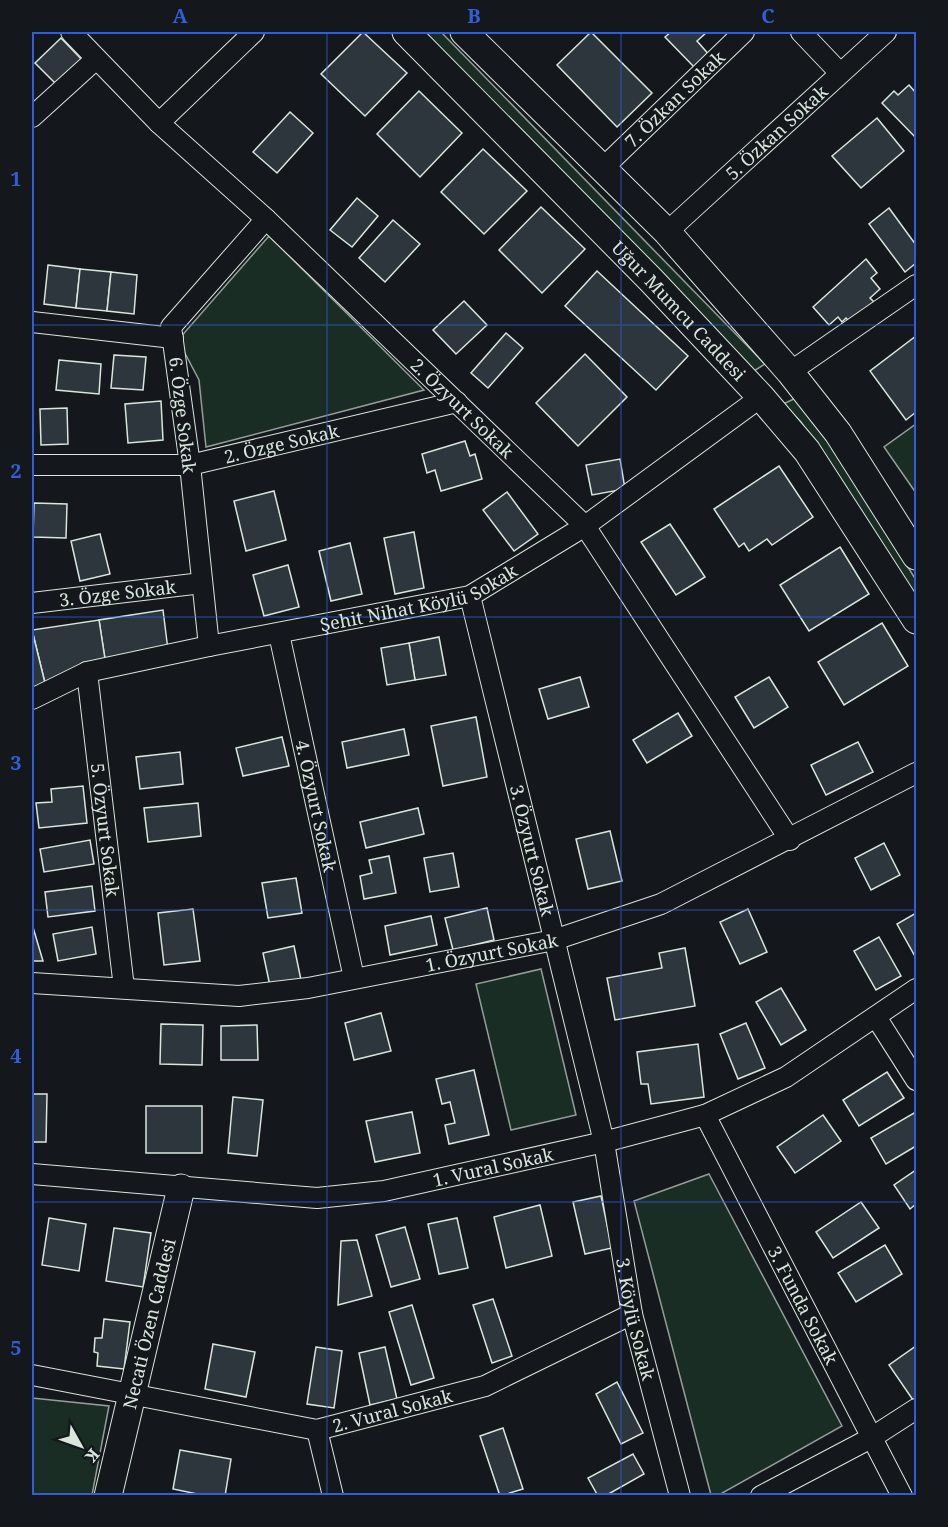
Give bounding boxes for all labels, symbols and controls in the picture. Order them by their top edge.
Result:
text: A [172,2,188,29]
text: B [467,2,481,29]
text: C [761,2,775,29]
street label: 7. Özkan Sokak [619,45,730,153]
street label: 5. Özkan Sokak [720,79,833,185]
text: 1 [10,165,22,192]
street label: Uğur Mumcu Caddesi [607,235,751,386]
street label: 2. Özyurt Sokak [406,353,520,464]
street label: 6. Özge Sokak [164,355,202,475]
street label: 2. Özge Sokak [222,418,342,469]
text: 2 [10,457,22,484]
street label: Şehit Nihat Köylü Sokak [318,558,522,636]
street label: 3. Özge Sokak [58,574,177,612]
street label: 4. Özyurt Sokak [290,738,343,875]
text: 3 [10,749,22,776]
street label: 5. Özyurt Sokak [86,762,125,898]
street label: 3. Özyurt Sokak [505,782,560,919]
street label: 1. Özyurt Sokak [423,927,560,977]
text: 4 [10,1042,22,1069]
street label: 1. Vural Sokak [430,1142,556,1192]
street label: Necati Özen Caddesi [117,1236,181,1411]
street label: 3. Funda Sokak [763,1242,844,1369]
street label: 3. Köylü Sokak [611,1256,661,1383]
text: 5 [10,1334,22,1361]
street label: 2. Vural Sokak [330,1383,455,1437]
north arrow [51,1416,111,1476]
text: K [80,1444,105,1467]

